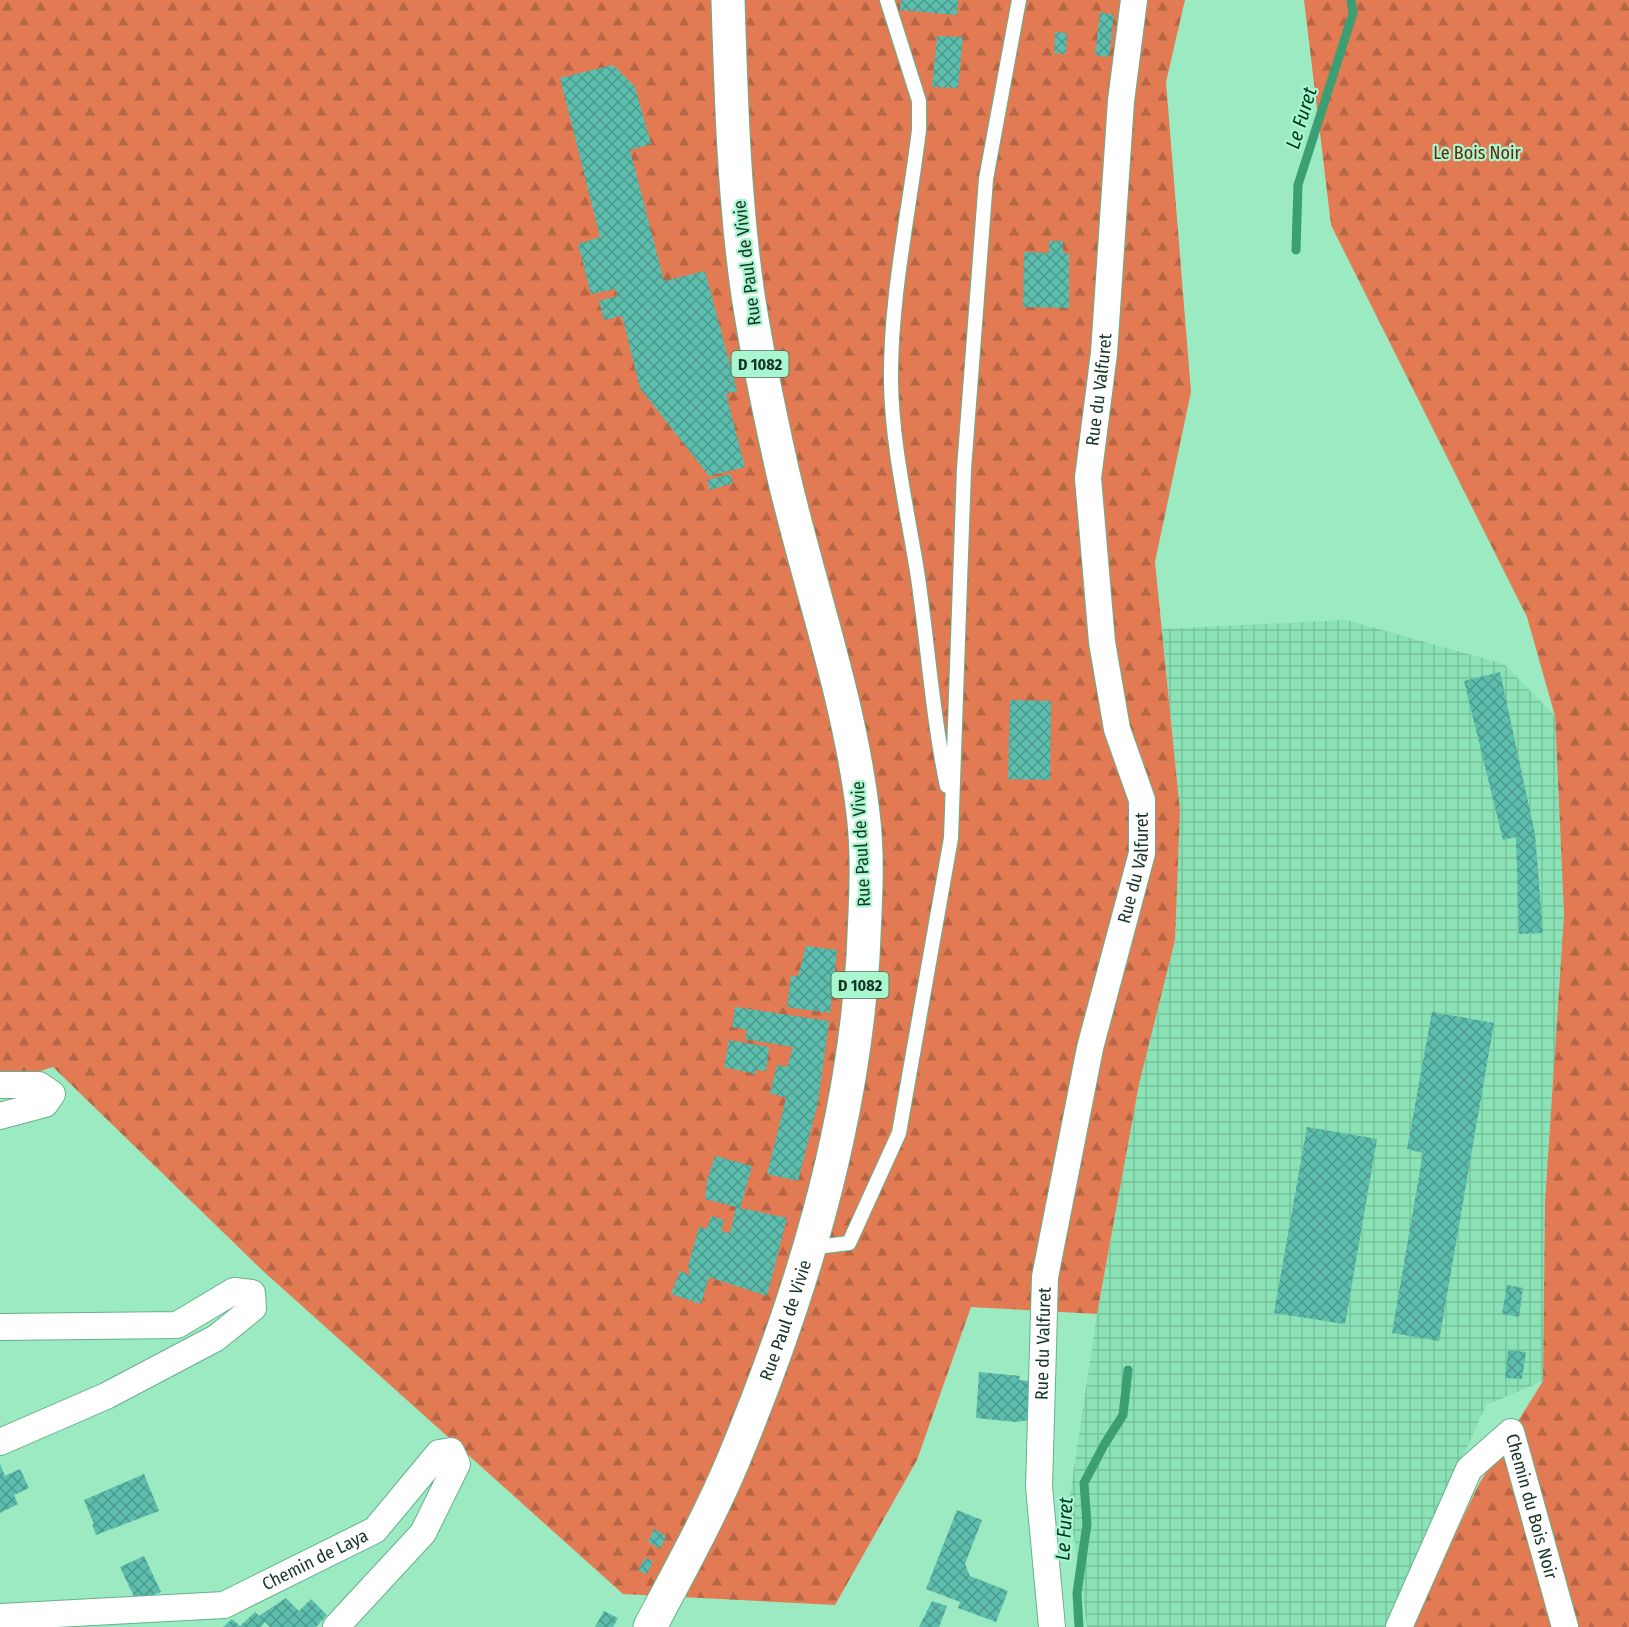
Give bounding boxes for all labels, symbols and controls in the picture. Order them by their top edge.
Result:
water label: Le Furet [1280,84,1322,152]
park label: Le Bois Noir [1433,142,1522,164]
street label: Rue Paul de Vivie [728,199,766,327]
street label: Rue du Valfuret [1081,333,1116,447]
road number: D 1082 [732,351,789,377]
street label: Rue Paul de Vivie [847,780,875,907]
street label: Rue du Valfuret [1113,812,1153,926]
road number: D 1082 [832,972,888,998]
street label: Rue Paul de Vivie [755,1257,816,1384]
street label: Rue du Valfuret [1030,1287,1056,1400]
street label: Chemin du Bois Noir [1501,1431,1562,1582]
water label: Le Furet [1050,1496,1078,1561]
street label: Chemin de Laya [259,1524,372,1595]

